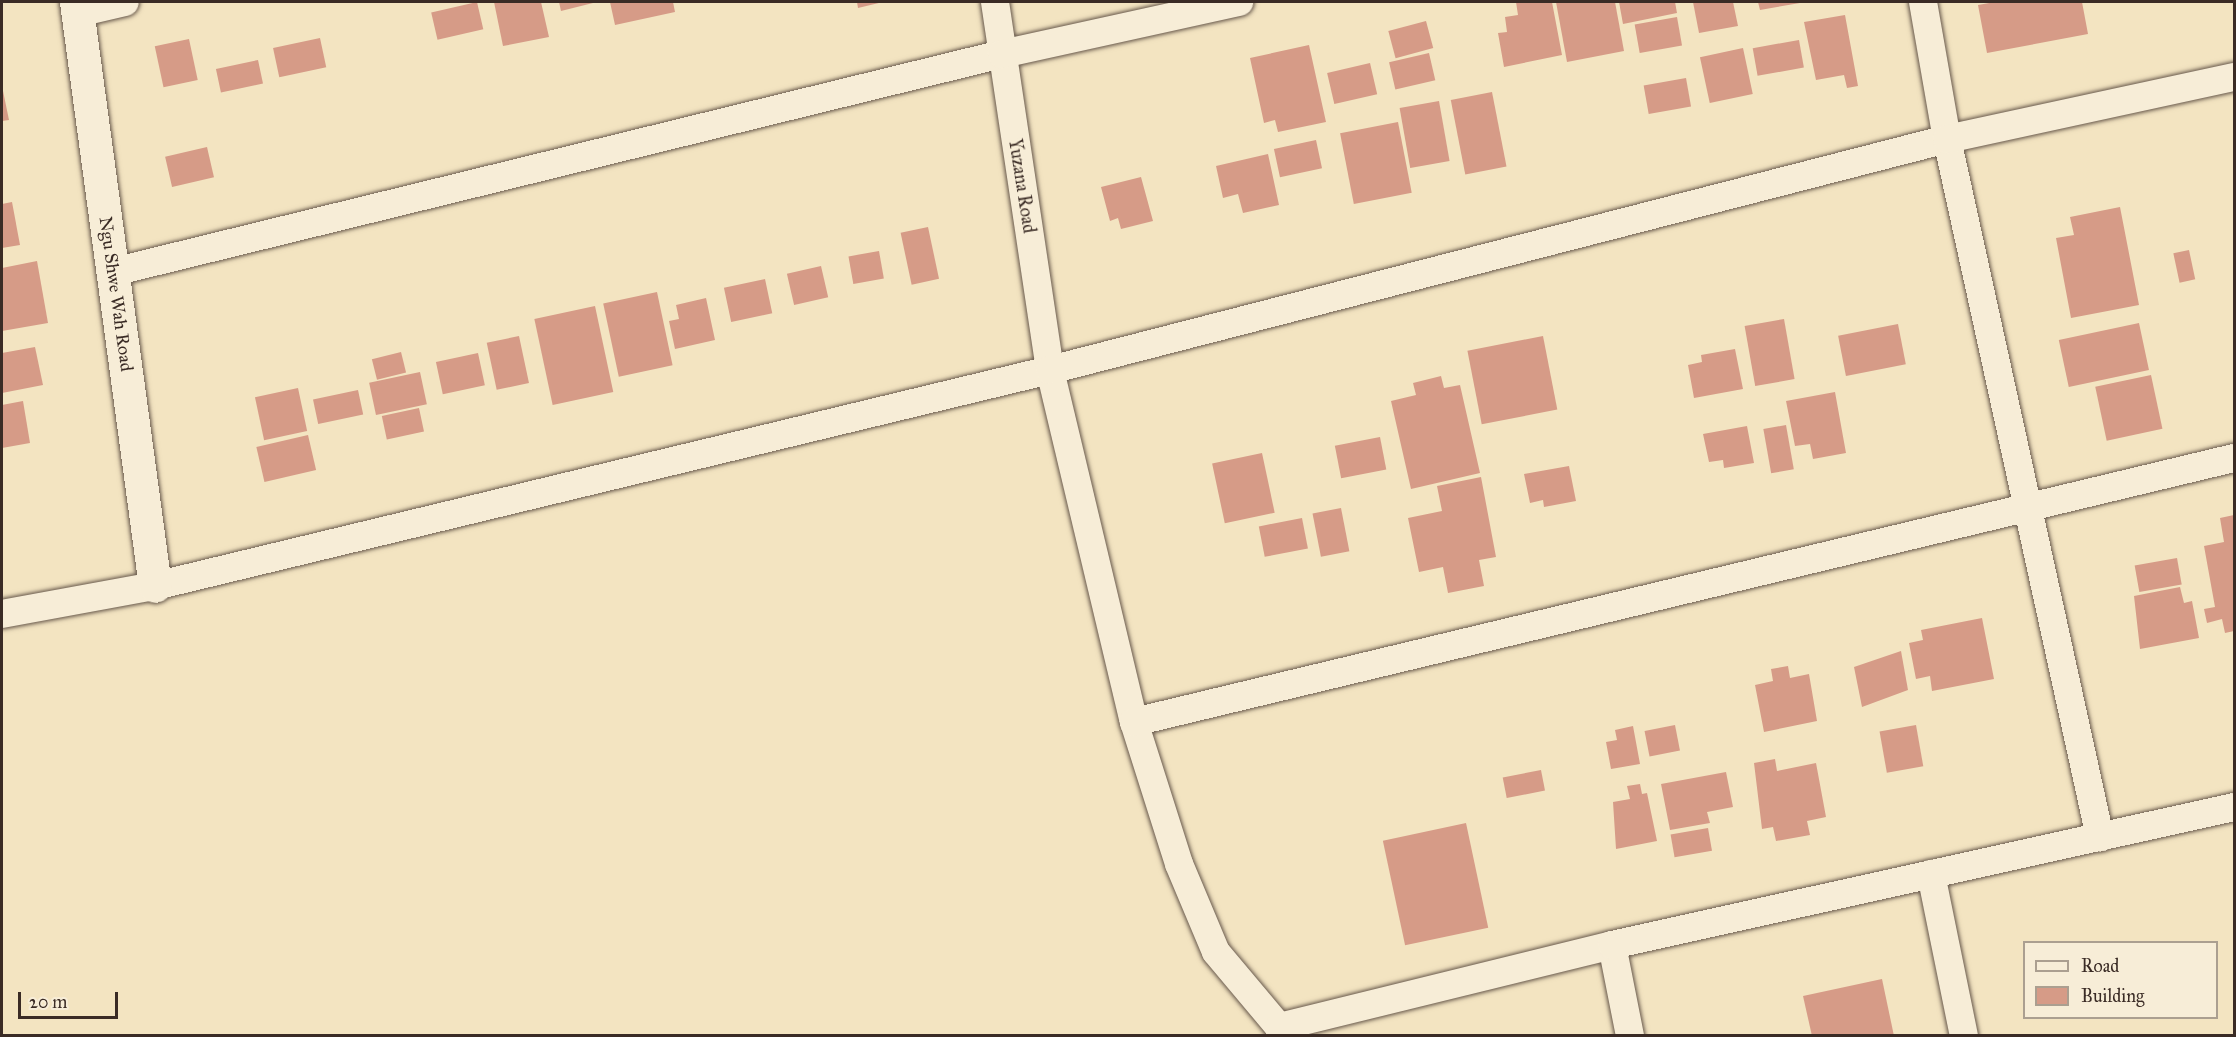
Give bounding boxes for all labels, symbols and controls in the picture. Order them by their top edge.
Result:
street label: Yuzana Road [1004,137,1040,235]
street label: Ngu Shwe Wah Road [94,215,138,373]
legend [2023,941,2218,1019]
text: Road [2081,955,2119,977]
scale bar [21,980,122,1018]
text: Building [2081,985,2144,1007]
text: 20 m [29,991,67,1013]

